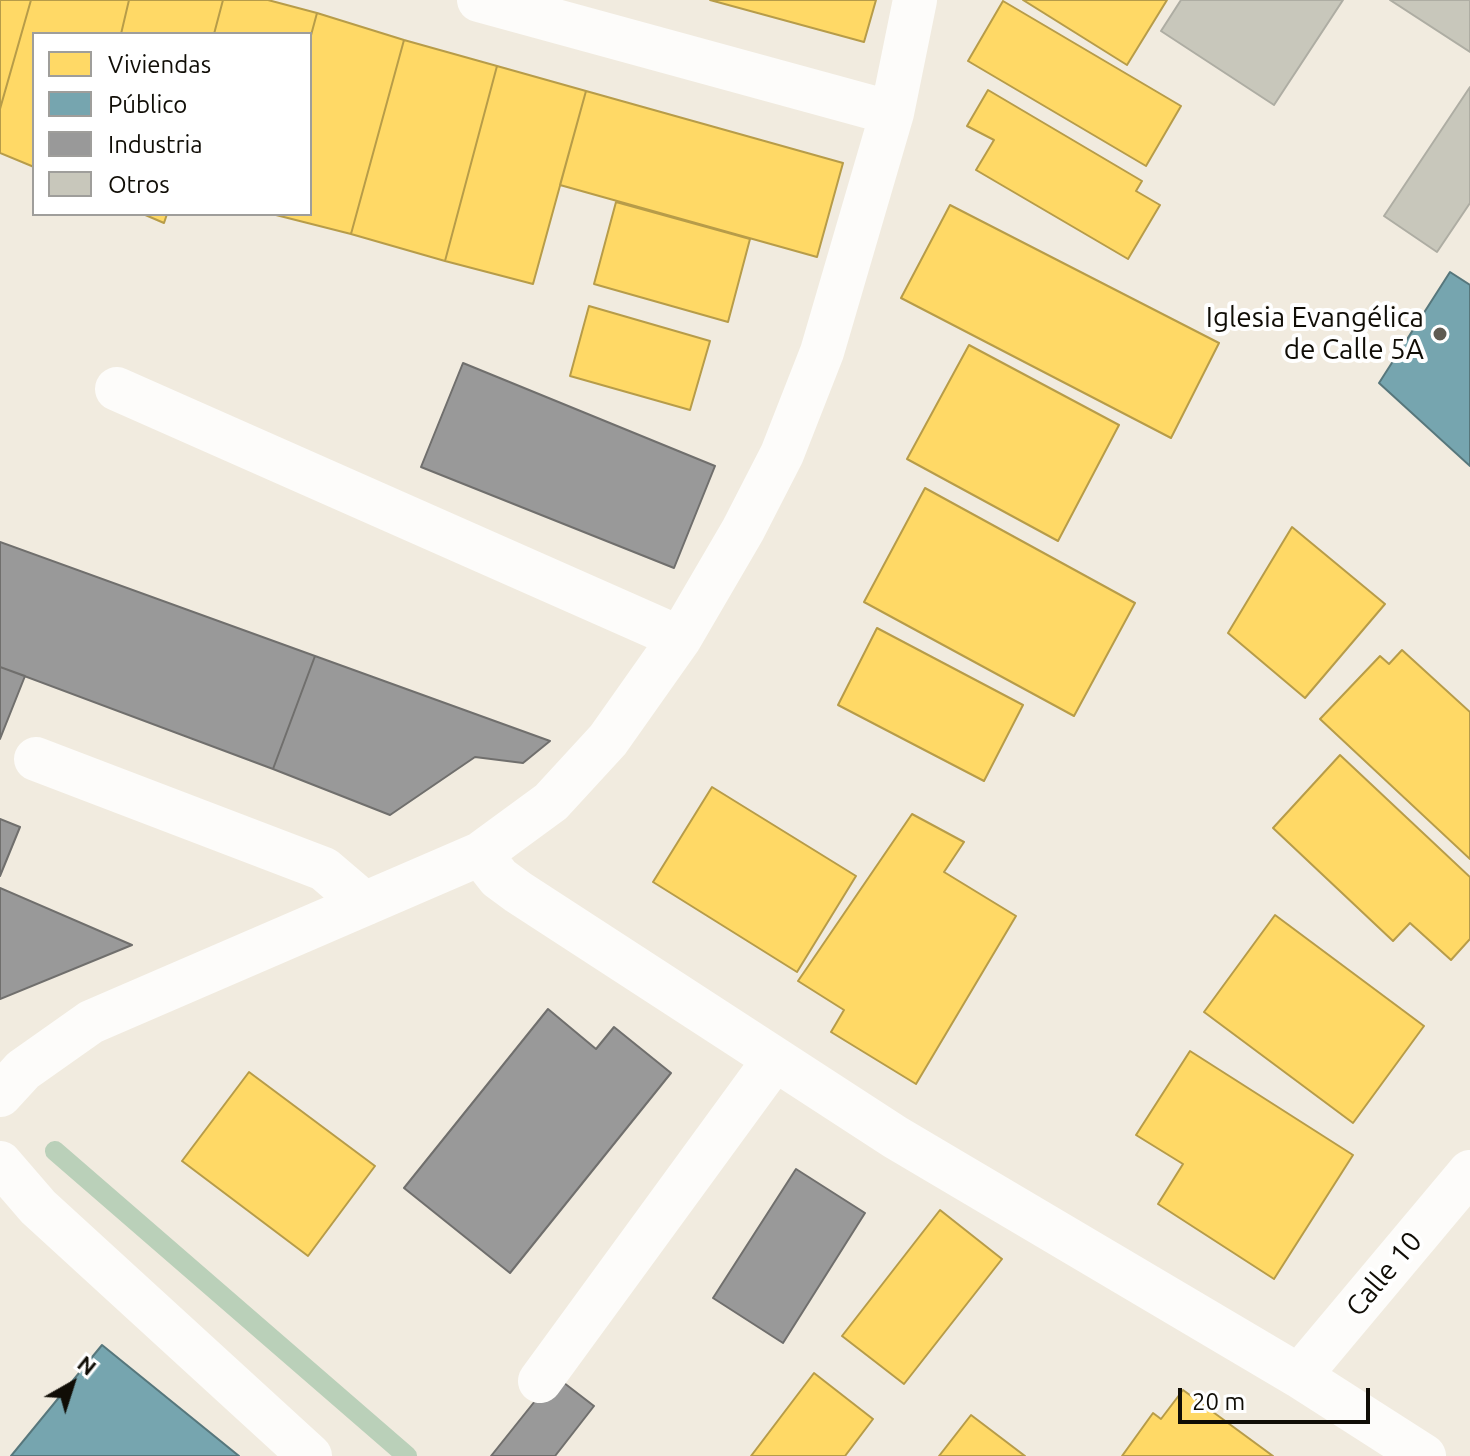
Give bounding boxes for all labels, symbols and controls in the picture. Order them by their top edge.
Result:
legend [32,32,312,216]
text: Viviendas [108,51,211,78]
text: Público [108,91,187,118]
text: Industria [108,131,203,158]
text: Otros [108,171,170,198]
place label: Iglesia Evangélica de Calle 5A [1206,301,1424,367]
marker: Iglesia Evangélica de Calle 5A [1431,325,1449,343]
street label: Calle 10 [1339,1225,1429,1323]
north arrow [32,1344,112,1424]
text: N [73,1350,102,1380]
scale bar [1182,1372,1374,1422]
text: 20 m [1192,1388,1245,1415]

